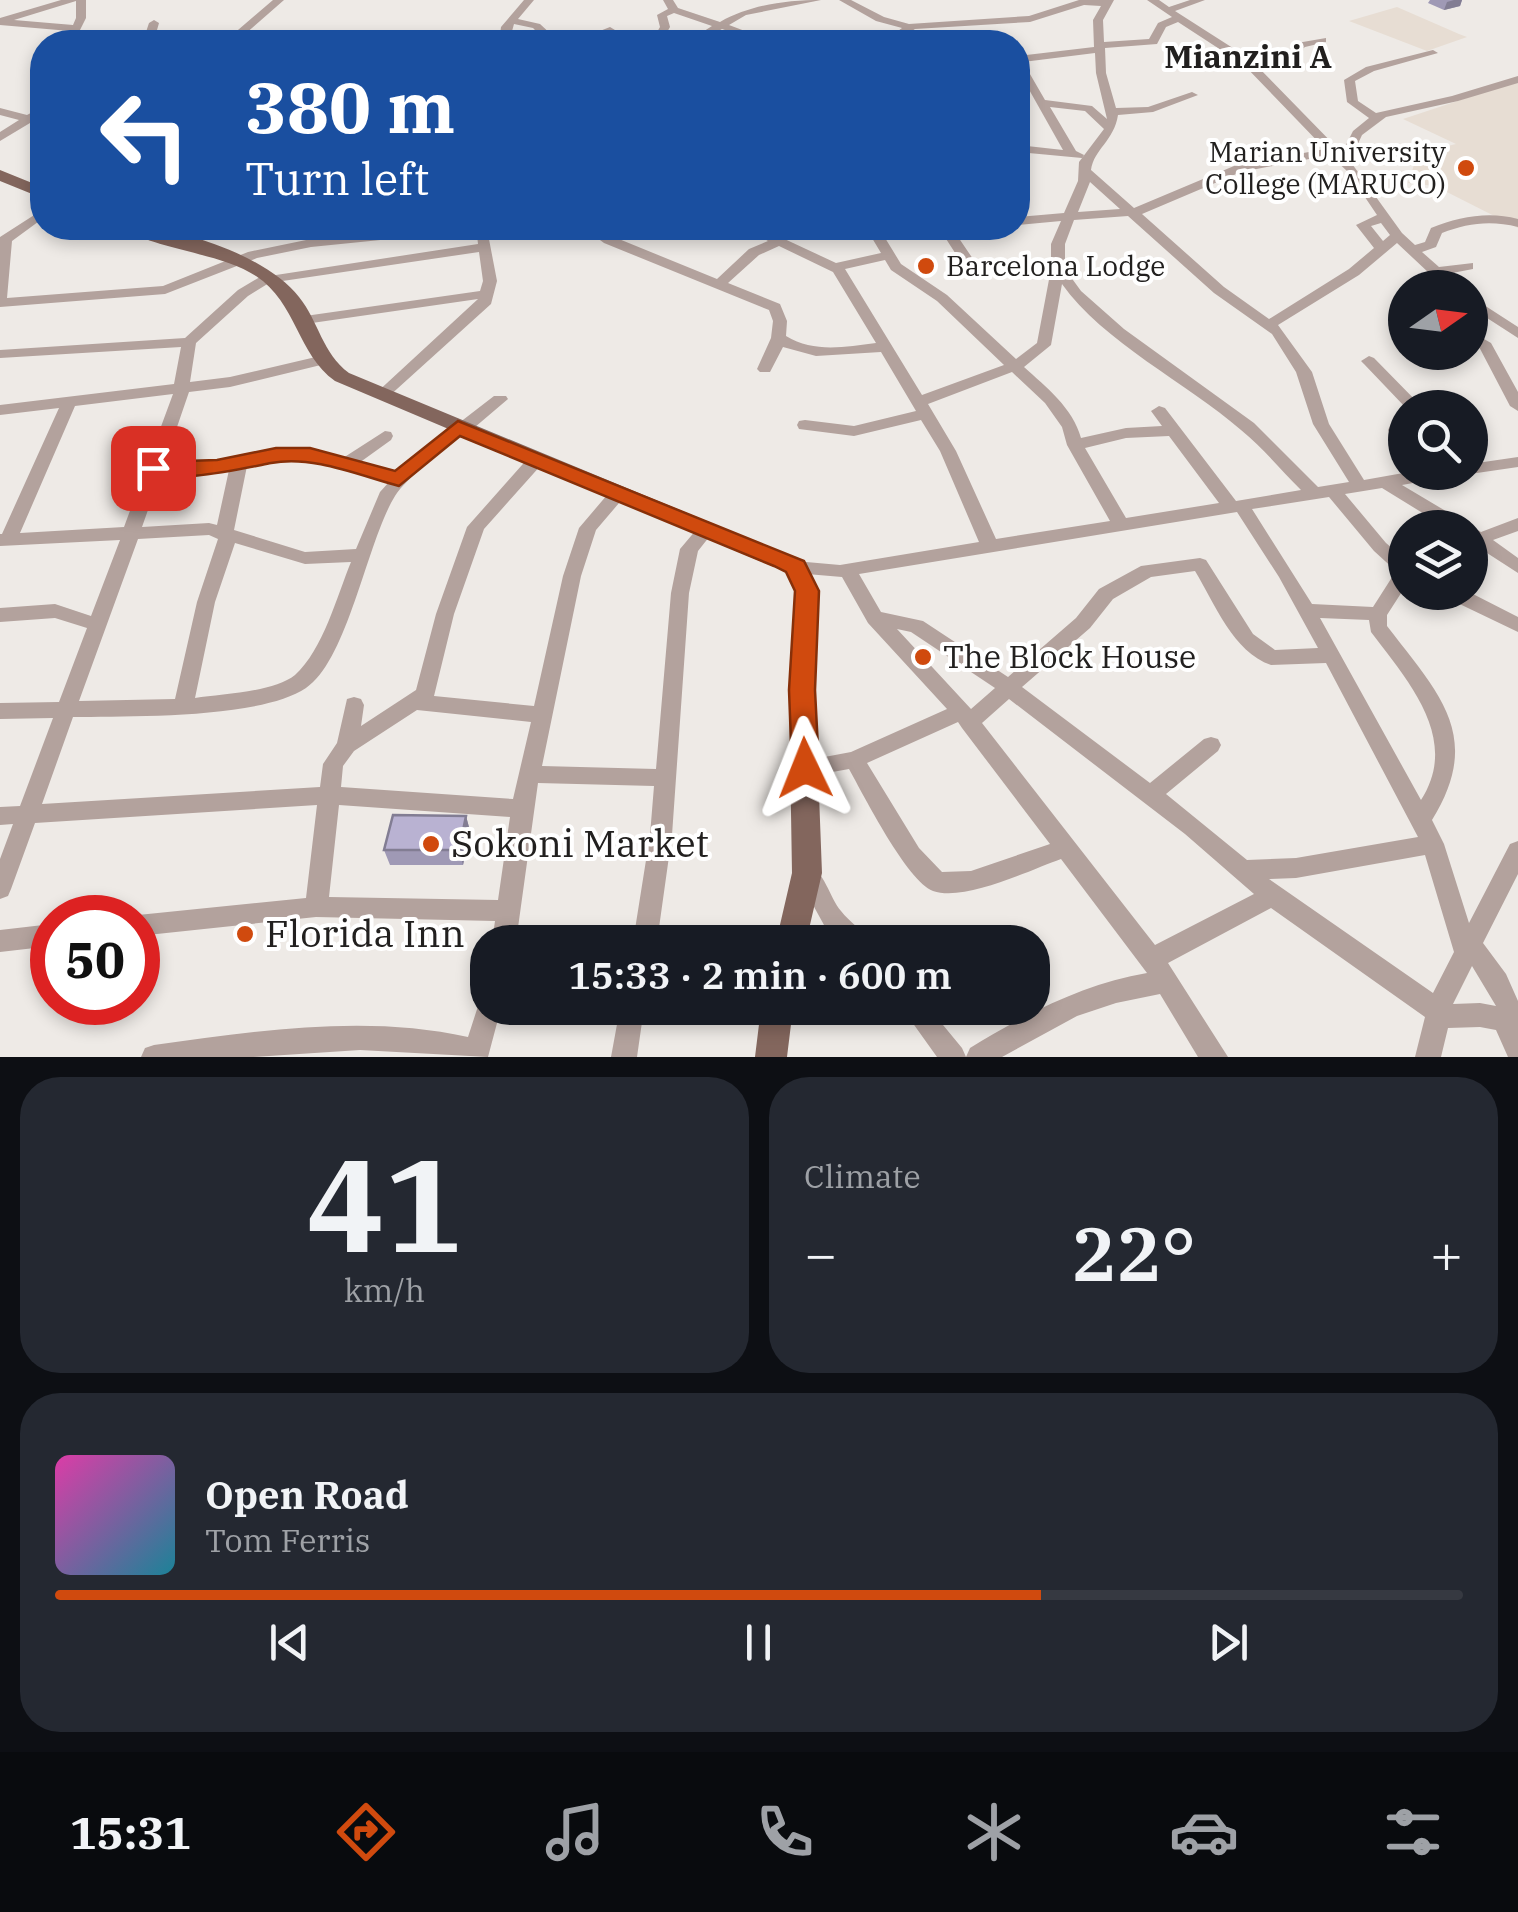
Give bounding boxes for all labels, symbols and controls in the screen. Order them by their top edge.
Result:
district label: Mianzini A [1164,35,1332,77]
text: 380 m [245,61,455,152]
icon: left [80,70,210,200]
place label: Marian University College (MARUCO) [1205,133,1446,202]
text: Turn left [245,149,429,207]
marker: Marian University College (MARUCO) [1455,157,1477,179]
place label: Barcelona Lodge [946,247,1165,284]
marker: Barcelona Lodge [915,255,937,277]
north arrow [1388,270,1488,370]
map controls [1388,270,1488,610]
button: search [1388,390,1488,490]
pin [111,426,196,511]
icon: arrive [126,441,181,496]
button: layers [1388,510,1488,610]
place label: The Block House [943,635,1196,677]
marker: The Block House [912,646,934,668]
position arrow [753,716,857,820]
place label: Sokoni Market [451,818,709,867]
marker: Sokoni Market [420,833,442,855]
speed limit sign: 50 [30,895,160,1025]
place label: Florida Inn [265,908,465,957]
marker: Florida Inn [234,923,256,945]
text: 15:33 · 2 min · 600 m [568,950,952,999]
text: 41 [306,1119,463,1288]
text: Climate [804,1155,921,1197]
text: 22° [1071,1204,1196,1302]
text: − [804,1218,837,1289]
text: + [1430,1218,1463,1289]
text: km/h [344,1269,425,1311]
text: Open Road [205,1470,409,1519]
text: Tom Ferris [205,1519,370,1561]
icon: previous [262,1615,317,1670]
icon: pause [731,1615,786,1670]
icon: next [1201,1615,1256,1670]
icon: directions [331,1797,401,1867]
icon: music [540,1797,610,1867]
icon: phone [750,1797,820,1867]
icon: climate [959,1797,1029,1867]
icon: car [1169,1797,1239,1867]
icon: filters [1378,1797,1448,1867]
text: 15:31 [70,1803,191,1861]

